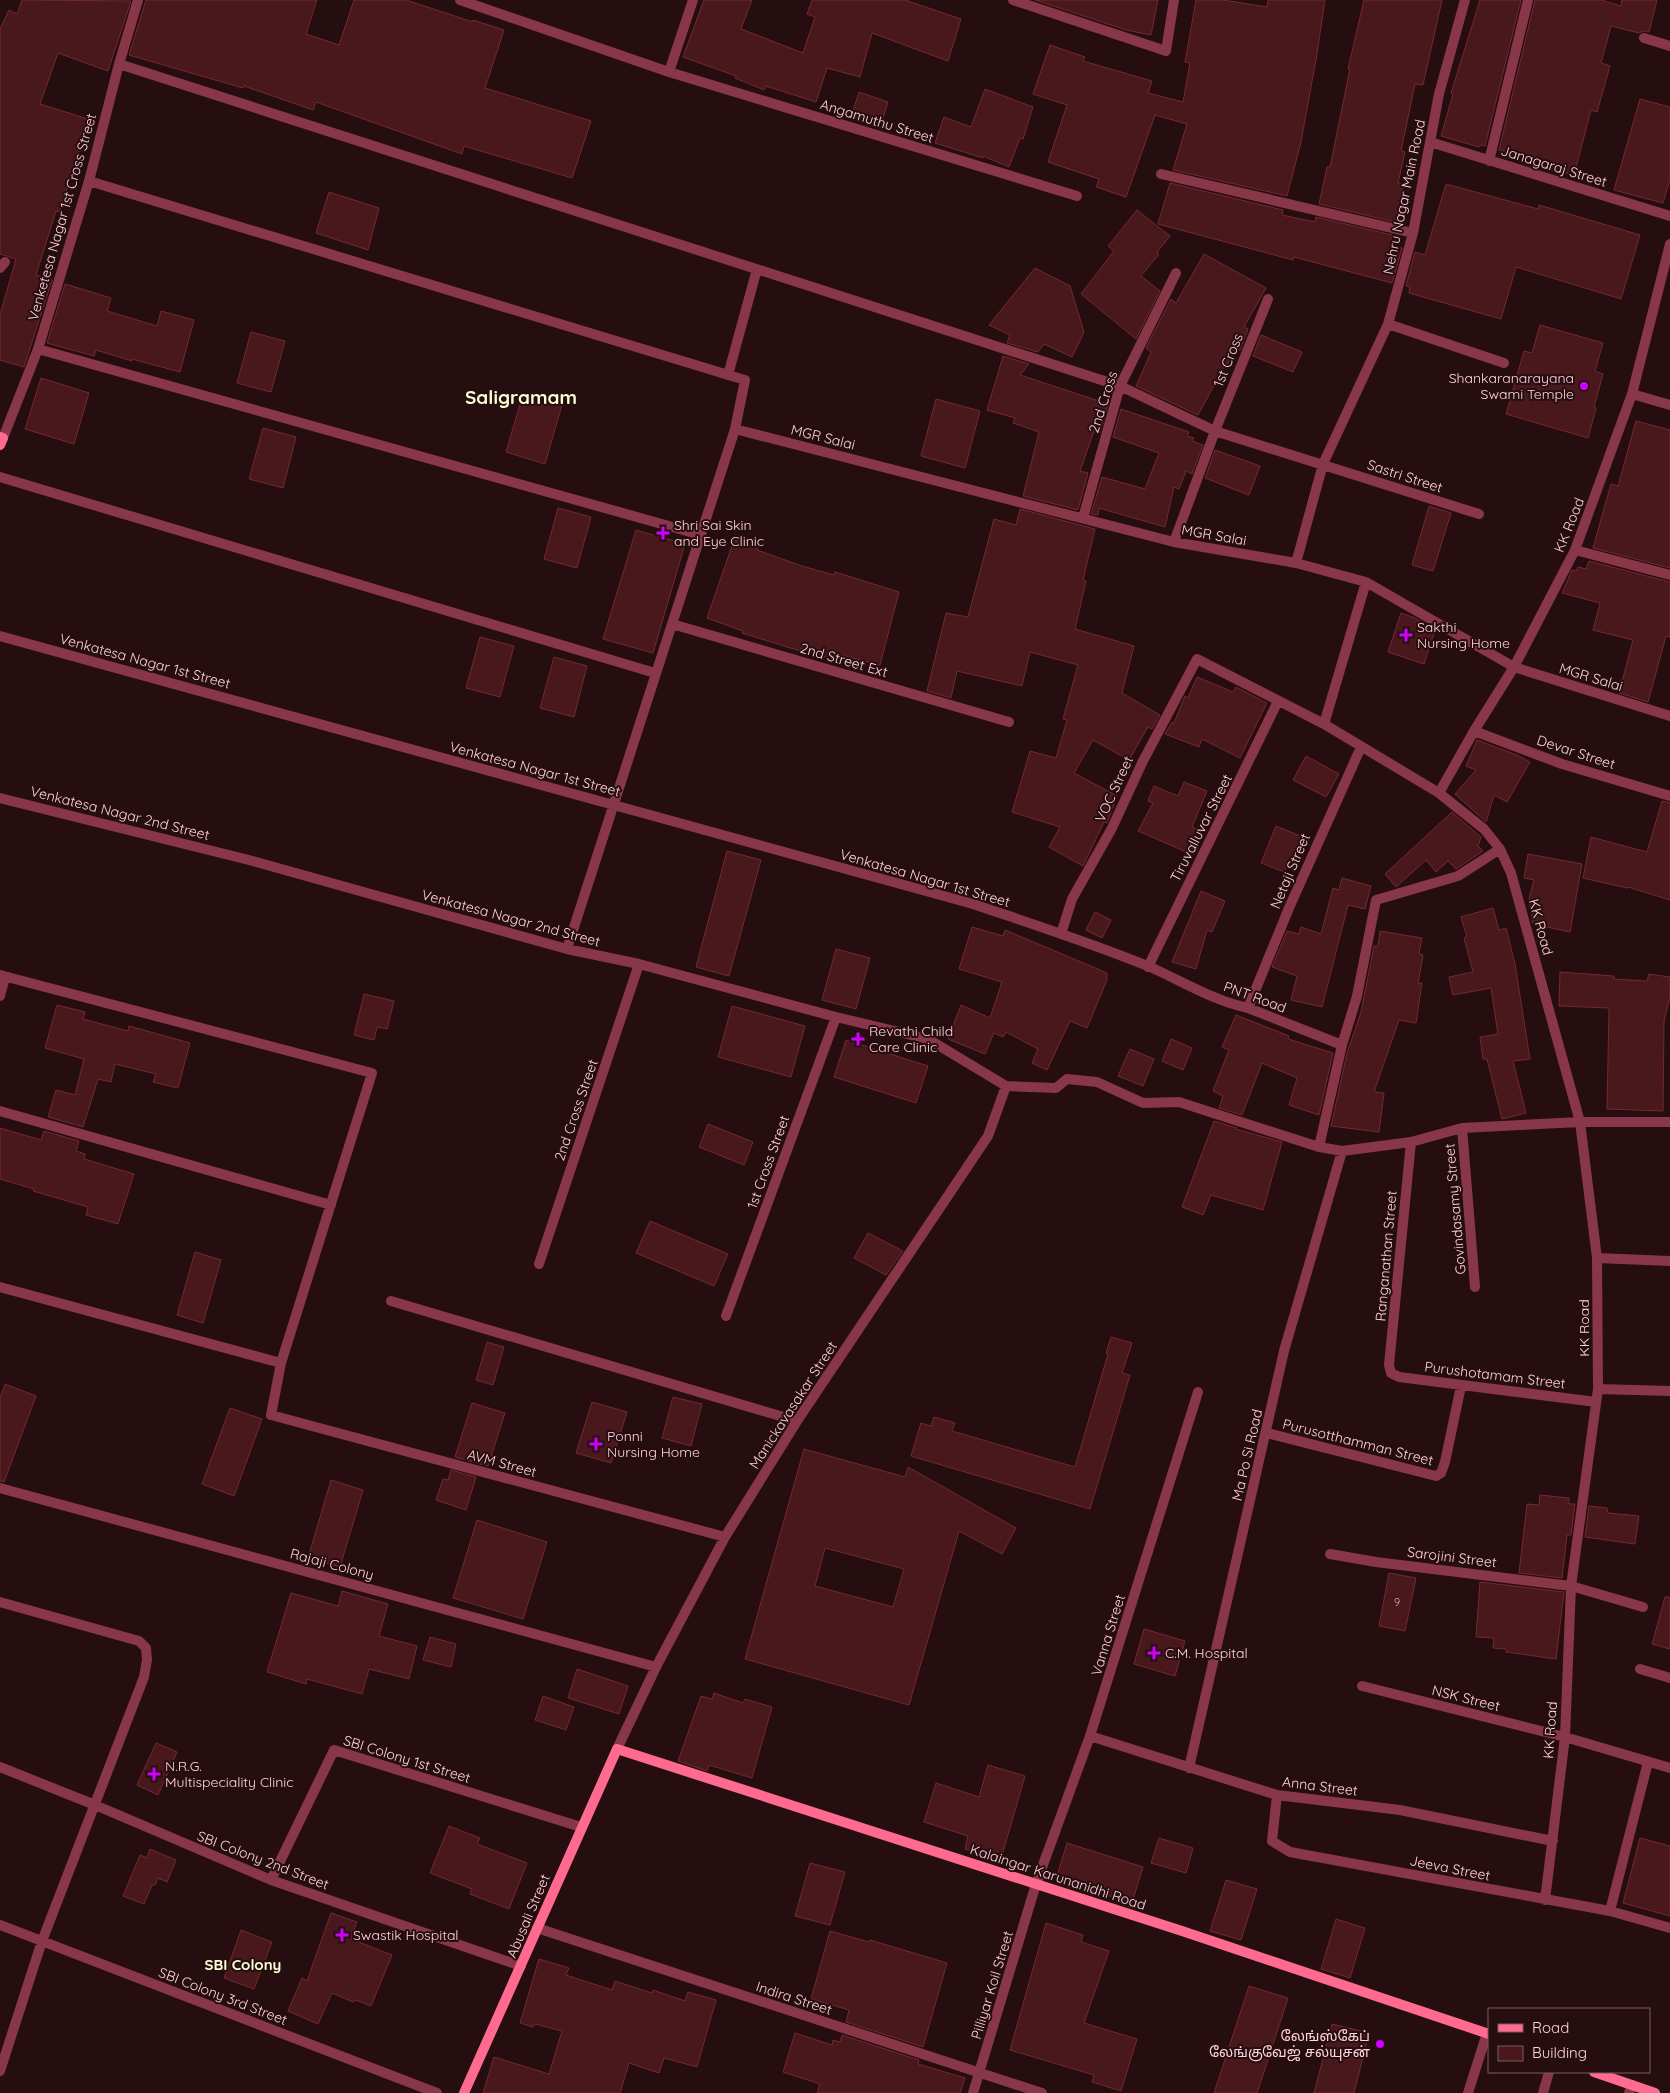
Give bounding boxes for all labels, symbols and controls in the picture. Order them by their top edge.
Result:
street label: Angamuthu Street [818,95,936,147]
street label: Venketesa Nagar 1st Cross Street [24,111,100,323]
street label: Nehru Nagar Main Road [1379,118,1429,276]
street label: Janagaraj Street [1499,141,1609,191]
street label: 1st Cross [1209,331,1247,389]
street label: 2nd Cross [1085,369,1121,435]
place label: Shankaranarayana Swami Temple [1449,369,1574,403]
marker: Shankaranarayana Swami Temple [1578,380,1590,392]
district label: Saligramam [465,385,577,409]
street label: MGR Salai [789,420,857,454]
street label: Sastri Street [1365,455,1445,497]
street label: KK Road [1550,495,1588,555]
place label: Shri Sai Skin and Eye Clinic [674,516,764,550]
street label: MGR Salai [1180,520,1248,550]
marker: Shri Sai Skin and Eye Clinic [656,526,670,540]
place label: Sakthi Nursing Home [1417,618,1510,652]
marker: Sakthi Nursing Home [1399,628,1413,642]
street label: Venkatesa Nagar 1st Street [58,630,233,693]
street label: 2nd Street Ext [798,639,890,681]
street label: MGR Salai [1557,659,1625,695]
street label: Devar Street [1535,731,1618,773]
street label: Venkatesa Nagar 1st Street [448,738,623,801]
street label: VOC Street [1091,753,1137,825]
street label: Tiruvalluvar Street [1166,771,1236,885]
street label: Venkatesa Nagar 2nd Street [29,782,212,844]
street label: Netaji Street [1266,830,1314,911]
street label: Venkatesa Nagar 1st Street [838,845,1012,911]
street label: Venkatesa Nagar 2nd Street [420,886,602,951]
street label: KK Road [1525,897,1557,957]
street label: PNT Road [1221,977,1289,1017]
place label: Revathi Child Care Clinic [869,1022,953,1056]
marker: Revathi Child Care Clinic [851,1032,865,1046]
street label: 2nd Cross Street [550,1057,602,1163]
street label: 1st Cross Street [743,1113,793,1211]
street label: Govindasamy Street [1440,1142,1470,1275]
street label: Ranganathan Street [1371,1190,1401,1322]
street label: KK Road [1575,1299,1593,1357]
street label: Manickavasakar Street [745,1338,841,1472]
street label: Purushotamam Street [1423,1357,1567,1393]
street label: Ma Po Si Road [1228,1407,1266,1503]
street label: Purusotthamman Street [1281,1415,1435,1470]
place label: Ponni Nursing Home [607,1427,700,1461]
marker: Ponni Nursing Home [589,1437,603,1451]
street label: AVM Street [466,1445,539,1481]
street label: Sarojini Street [1406,1543,1498,1571]
street label: Rajaji Colony [288,1544,376,1584]
street label: Vanna Street [1087,1592,1129,1678]
house number: 9 [1394,1595,1400,1609]
place label: C.M. Hospital [1165,1644,1248,1662]
marker: C.M. Hospital [1147,1646,1161,1660]
street label: NSK Street [1430,1681,1502,1715]
street label: KK Road [1539,1701,1561,1759]
street label: SBI Colony 1st Street [341,1731,473,1787]
place label: N.R.G. Multispeciality Clinic [165,1757,294,1791]
marker: N.R.G. Multispeciality Clinic [147,1767,161,1781]
street label: Anna Street [1281,1772,1359,1800]
street label: SBI Colony 2nd Street [195,1827,332,1894]
street label: Kalaingar Karunanidhi Road [968,1840,1148,1914]
street label: Jeeva Street [1408,1851,1492,1885]
street label: Abusali Street [502,1871,554,1960]
place label: Swastik Hospital [353,1926,459,1944]
marker: Swastik Hospital [335,1928,349,1942]
street label: Pilliyar Koil Street [967,1928,1017,2041]
district label: SBI Colony [205,1955,281,1974]
street label: SBI Colony 3rd Street [156,1963,290,2029]
street label: Indira Street [754,1977,835,2019]
legend [1488,2008,1650,2073]
text: Road [1532,2018,1569,2037]
place label: லேங்ஸ்கேப் லேங்குவேஜ் சல்யுசன் [1209,2027,1371,2062]
marker: லேங்ஸ்கேப் லேங்குவேஜ் சல்யுசன் [1374,2038,1386,2050]
text: Building [1532,2043,1587,2062]

